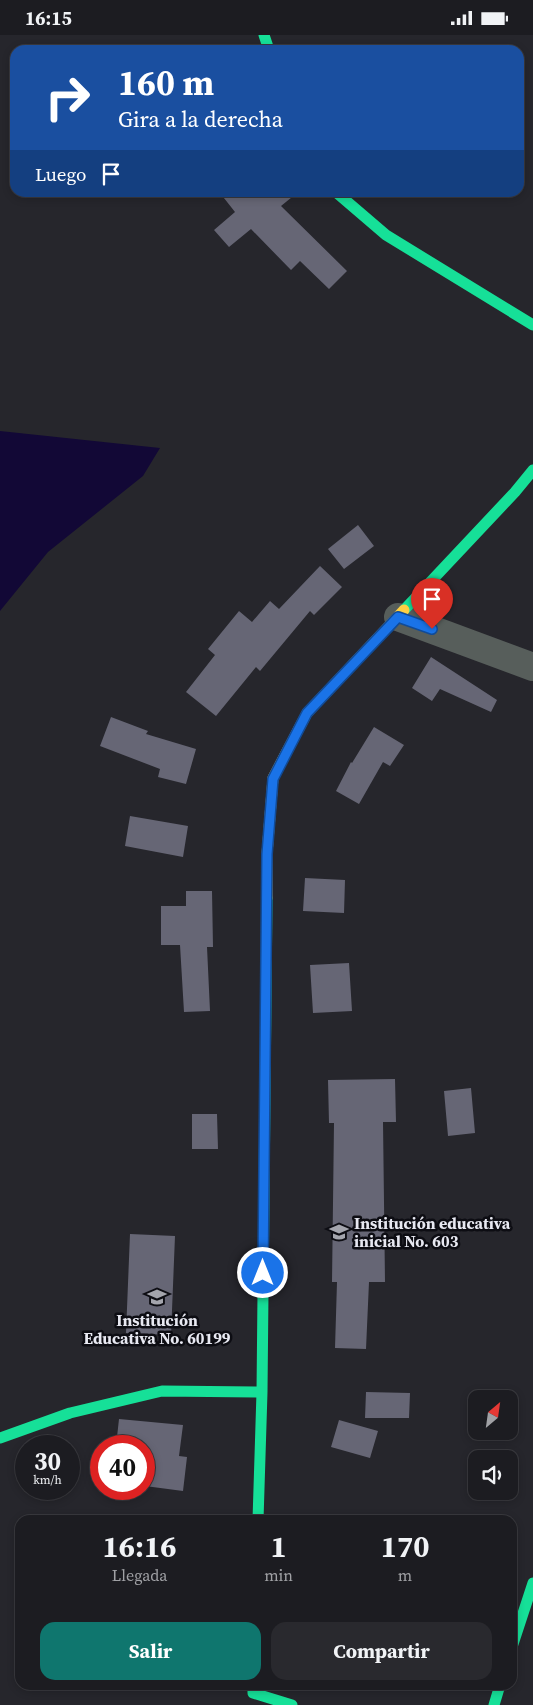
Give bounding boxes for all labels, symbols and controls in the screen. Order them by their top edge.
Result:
text: 16:15 [25,5,72,31]
text: 160 m [118,59,214,107]
icon: right [35,65,100,130]
text: Gira a la derecha [118,104,283,134]
icon: arrive [97,160,125,188]
text: Luego [35,161,87,187]
pin [411,578,453,629]
icon: arrive [418,585,446,613]
place label: Institución educativa inicial No. 603 [354,1212,511,1252]
school or university icon: Institución educativa inicial No. 603 [328,1221,350,1243]
position arrow [236,1246,288,1298]
school or university icon: Institución Educativa No. 60199 [146,1286,168,1308]
place label: Institución Educativa No. 60199 [83,1309,231,1349]
north arrow [468,1390,518,1440]
map controls [468,1390,518,1500]
speed limit sign: 40 [90,1435,155,1500]
text: 30 [34,1444,61,1478]
button: sound [468,1450,518,1500]
text: km/h [33,1472,62,1488]
text: 16:16 [103,1526,177,1567]
text: 1 [270,1526,287,1567]
text: 170 [381,1526,429,1567]
text: Llegada [112,1564,167,1586]
text: min [264,1564,293,1586]
text: m [398,1564,412,1586]
button: Salir [40,1622,261,1680]
button: Compartir [271,1622,492,1680]

